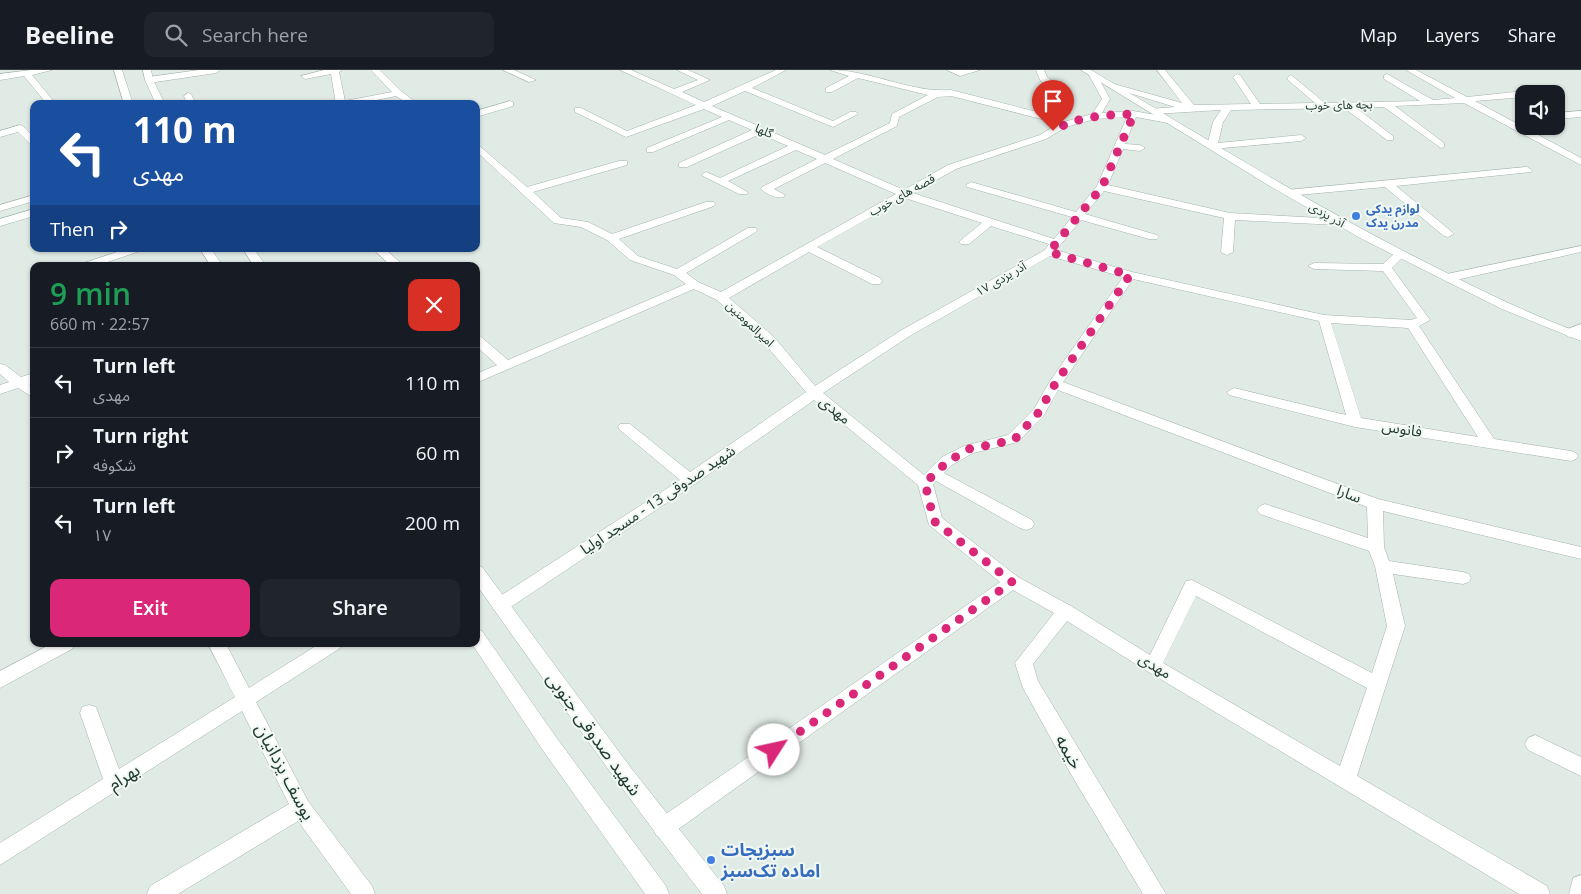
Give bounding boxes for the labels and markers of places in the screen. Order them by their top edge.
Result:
pin [1032,80,1074,131]
place label: لوازم یدکی مدرن یدک [1366,200,1419,231]
marker: لوازم یدکی مدرن یدک [1350,210,1362,222]
place label: سبزیجات اماده تک‌سبز [720,837,820,882]
marker: سبزیجات اماده تک‌سبز [705,854,717,866]

